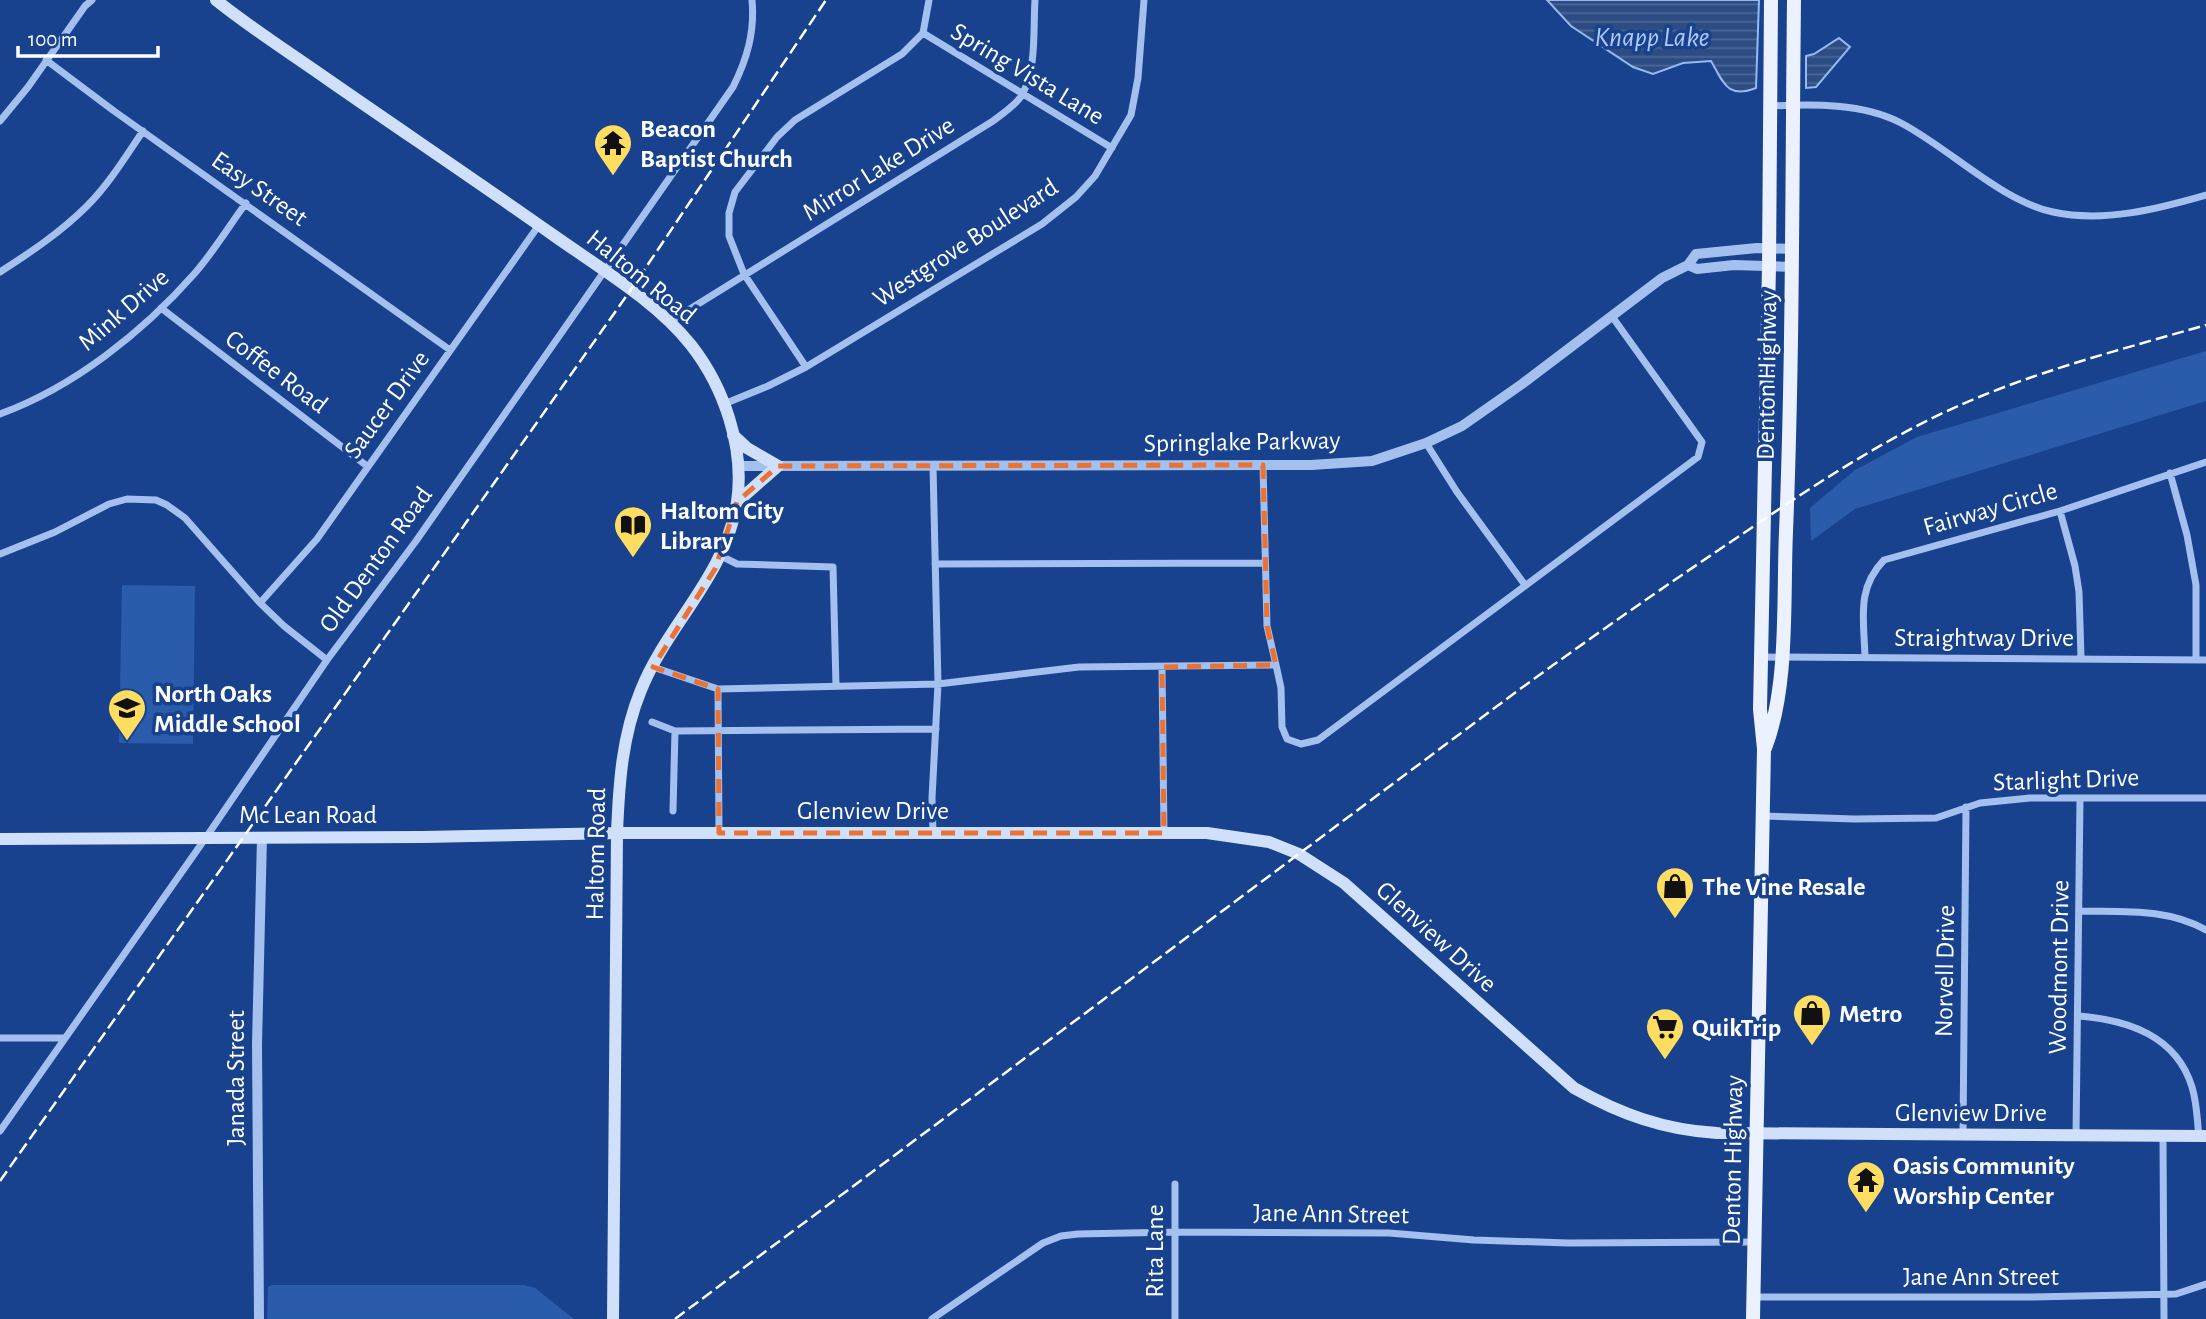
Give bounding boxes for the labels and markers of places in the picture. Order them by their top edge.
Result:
place label: Beacon Baptist Church [640,116,793,172]
temple icon: Beacon Baptist Church [592,122,634,177]
place label: Haltom City Library [660,498,784,554]
library icon: Haltom City Library [612,504,654,559]
place label: North Oaks Middle School [154,681,301,737]
school or university icon: North Oaks Middle School [106,687,148,742]
shop icon: The Vine Resale [1654,865,1696,920]
place label: The Vine Resale [1702,874,1866,900]
shop icon: Metro [1791,992,1833,1047]
place label: Metro [1839,1001,1902,1027]
supermarket icon: QuikTrip [1644,1006,1686,1061]
place label: QuikTrip [1692,1015,1781,1041]
place label: Oasis Community Worship Center [1893,1153,2075,1209]
temple icon: Oasis Community Worship Center [1845,1159,1887,1214]

